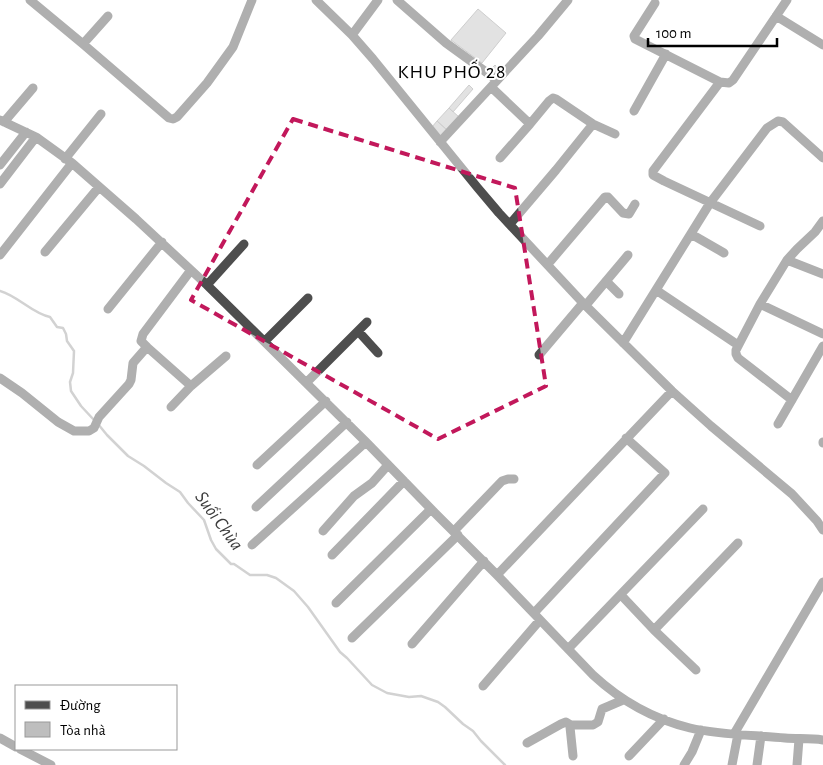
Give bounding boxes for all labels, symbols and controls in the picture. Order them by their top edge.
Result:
scale bar [648,15,777,47]
text: 100 m [656,26,691,41]
district label: KHU PHỐ 28 [398,59,506,82]
water label: Suối Chùa [191,488,247,554]
legend [15,685,178,750]
text: Đường [60,698,101,713]
text: Tòa nhà [60,723,106,738]

